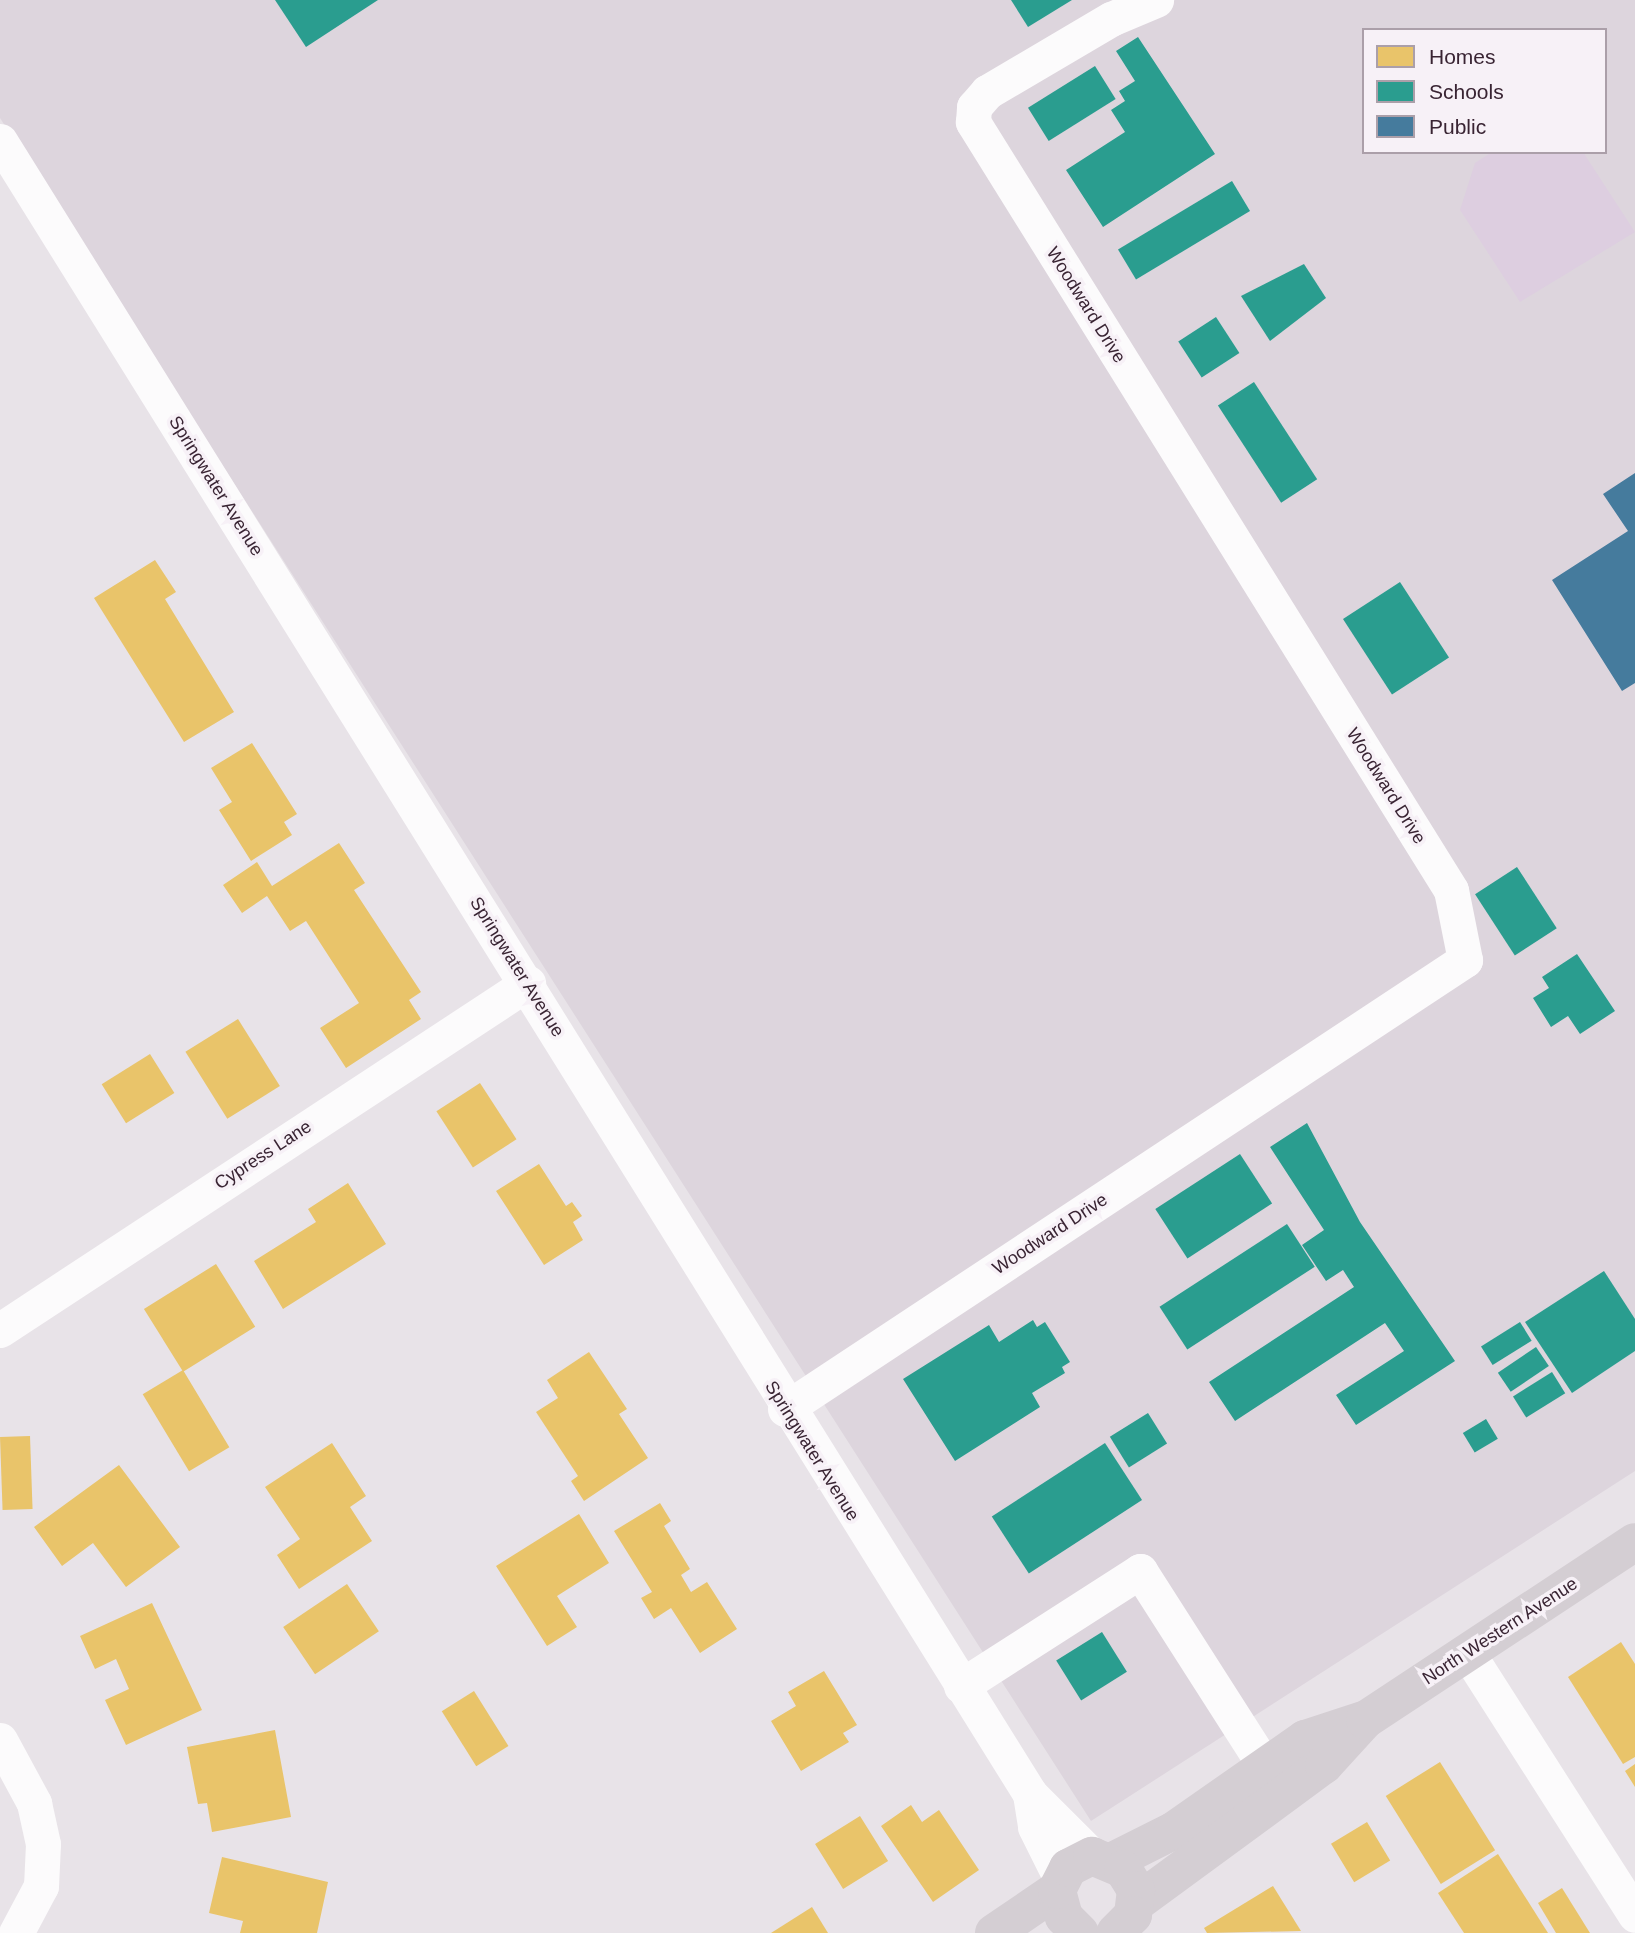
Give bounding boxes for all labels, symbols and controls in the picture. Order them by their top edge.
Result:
legend [1362,28,1607,154]
text: Homes [1429,45,1496,68]
text: Schools [1429,80,1504,103]
text: Public [1429,115,1486,138]
street label: Woodward Drive [1042,243,1130,367]
street label: Springwater Avenue [164,412,268,560]
street label: Woodward Drive [1342,724,1430,848]
street label: Springwater Avenue [465,893,569,1041]
street label: Cypress Lane [211,1116,315,1194]
street label: Woodward Drive [988,1189,1112,1279]
street label: Springwater Avenue [760,1377,864,1525]
street label: North Western Avenue [1418,1573,1582,1689]

